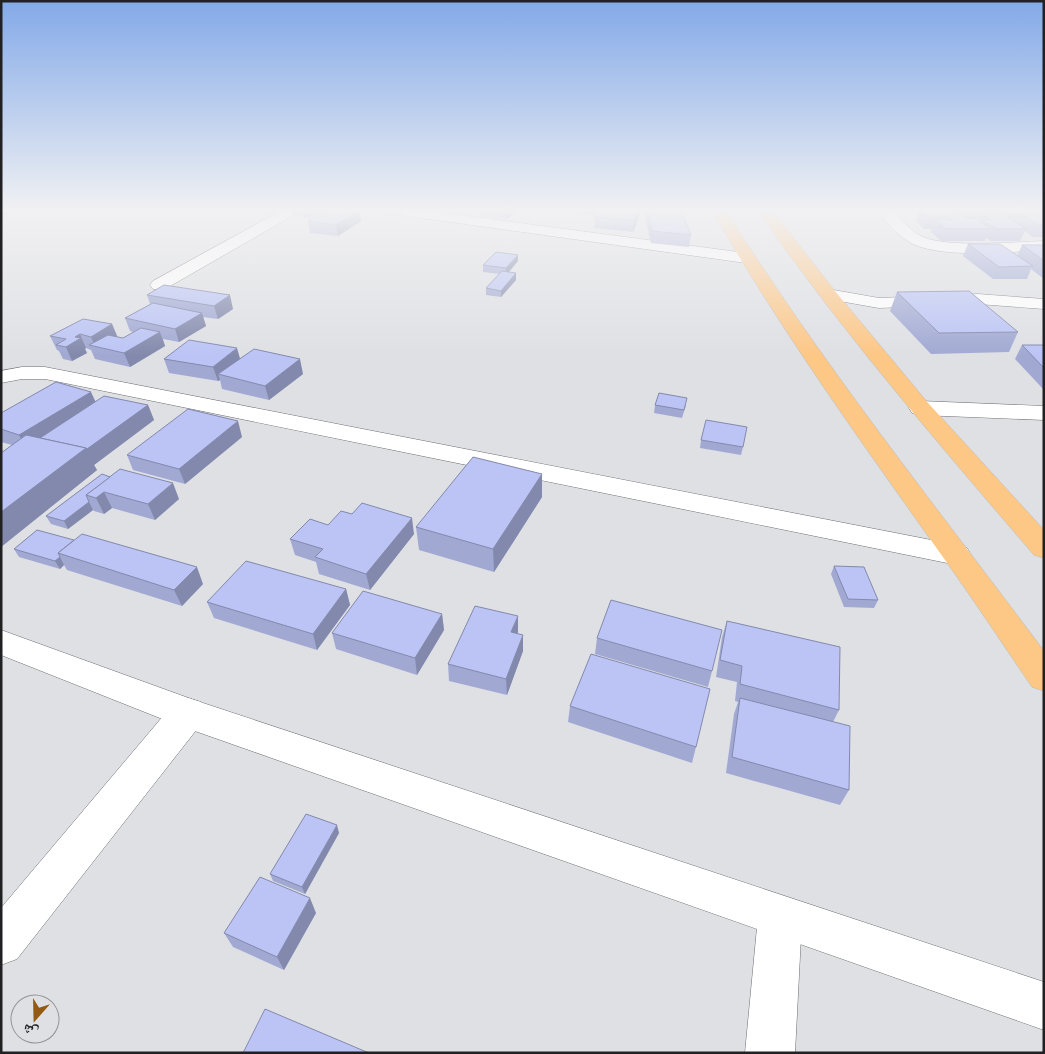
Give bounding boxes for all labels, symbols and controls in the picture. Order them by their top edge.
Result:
north arrow [10,994,60,1044]
text: ش [20,1020,41,1042]

